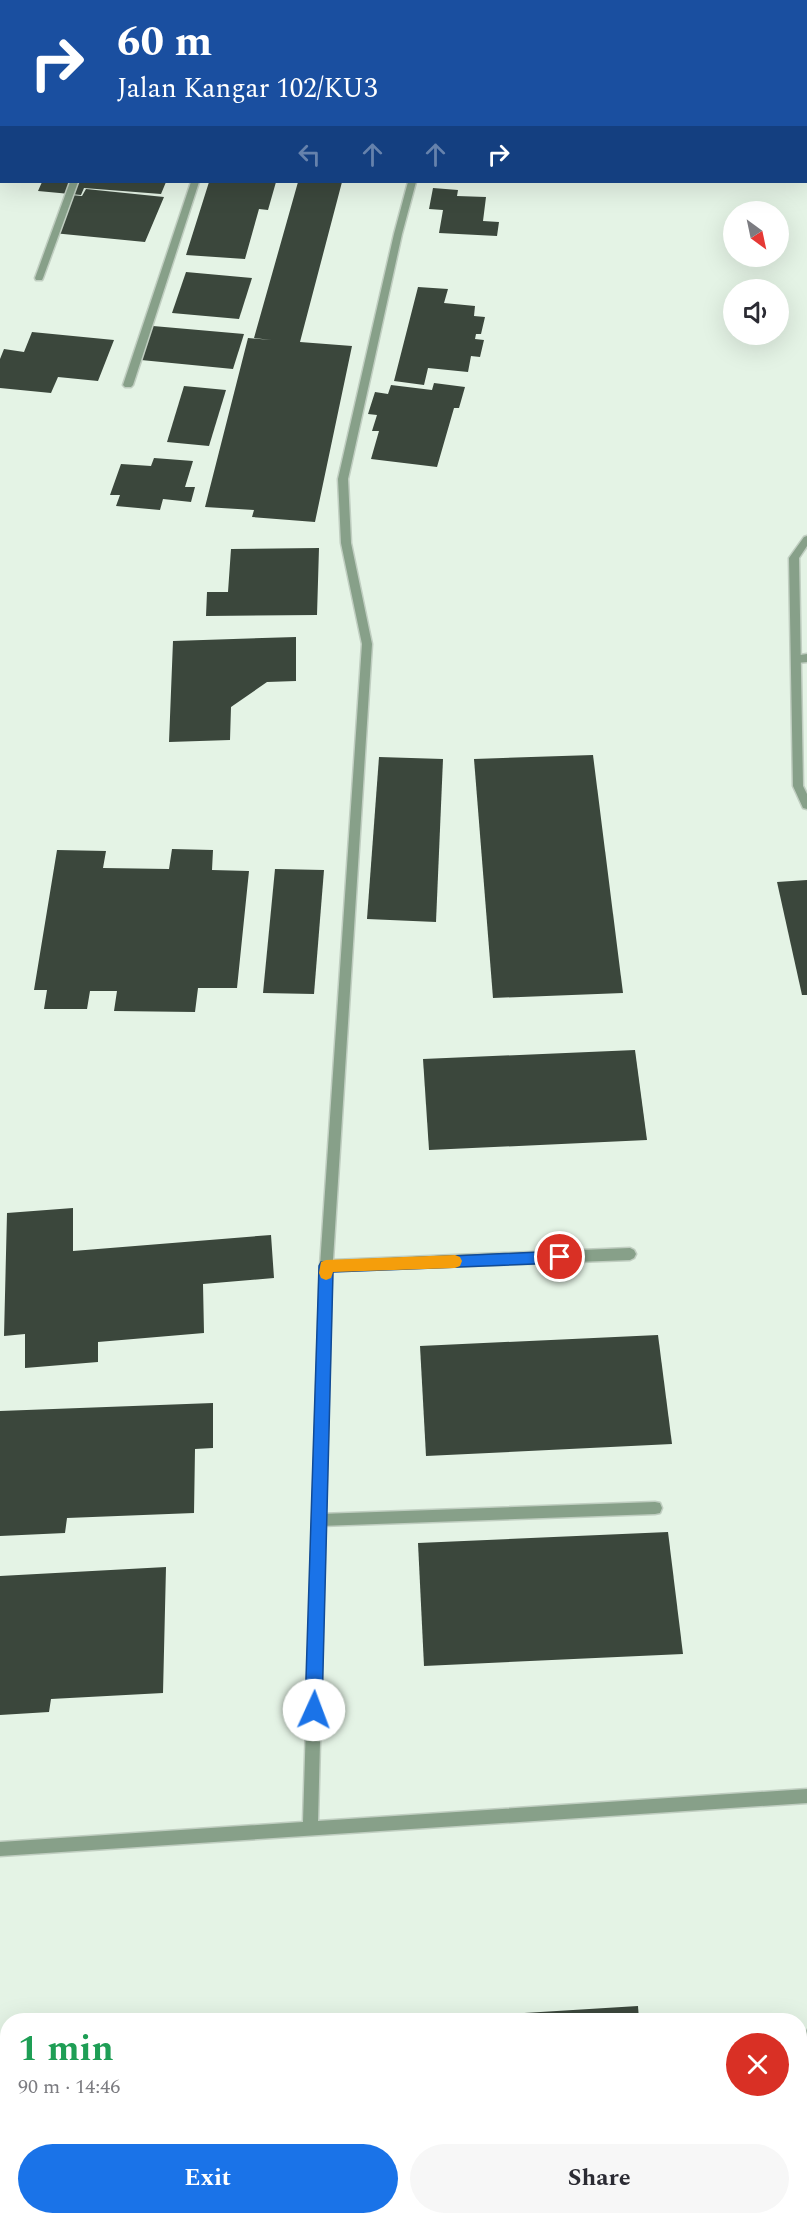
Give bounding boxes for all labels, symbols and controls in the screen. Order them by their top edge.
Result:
text: 60 m [117,11,212,74]
icon: right [18,24,96,102]
text: Jalan Kangar 102/KU3 [117,68,377,110]
icon: left [293,138,326,171]
icon: ahead [356,138,389,171]
icon: ahead [419,138,452,171]
icon: right [482,138,515,171]
north arrow [723,201,789,267]
map controls [723,201,789,345]
button: sound [723,279,789,345]
pin [534,1231,585,1282]
icon: arrive [543,1240,576,1273]
position arrow [282,1678,346,1742]
text: 1 min [18,2022,114,2077]
button: close [726,2033,789,2096]
text: 90 m · 14:46 [18,2072,120,2102]
button: Exit [18,2144,398,2213]
button: Share [410,2144,789,2213]

